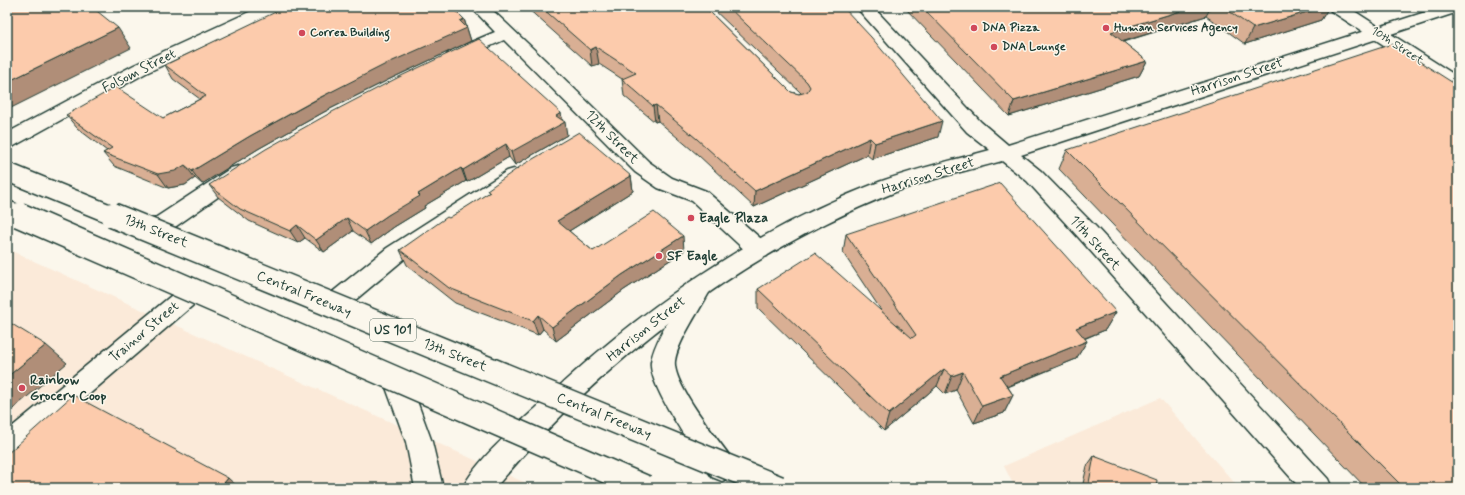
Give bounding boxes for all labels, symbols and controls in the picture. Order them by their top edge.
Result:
place label: DNA Pizza [982,20,1040,36]
place label: Human Services Agency [1114,20,1238,37]
marker: DNA Pizza [969,23,979,33]
marker: Human Services Agency [1101,23,1111,33]
street label: 10th Street [1368,23,1426,69]
place label: Correa Building [310,25,390,42]
marker: Correa Building [297,28,307,38]
place label: DNA Lounge [1002,39,1066,56]
marker: DNA Lounge [989,42,999,52]
street label: Folsom Street [99,45,179,97]
street label: Harrison Street [1189,53,1286,100]
street label: 12th Street [581,106,643,168]
street label: Harrison Street [879,153,977,199]
place label: Eagle Plaza [699,209,768,228]
street label: 13th Street [121,210,192,252]
street label: 11th Street [1066,212,1125,275]
marker: Eagle Plaza [686,213,696,223]
place label: SF Eagle [667,247,718,266]
marker: SF Eagle [654,251,664,261]
street label: Central Freeway [254,267,354,321]
street label: Harrison Street [603,292,690,366]
street label: Trainor Street [105,298,183,366]
road number: US 101 [370,319,416,341]
street label: 13th Street [420,334,491,376]
place label: Rainbow Grocery Coop [30,371,106,405]
marker: Rainbow Grocery Coop [17,383,27,393]
street label: Central Freeway [554,389,654,443]

